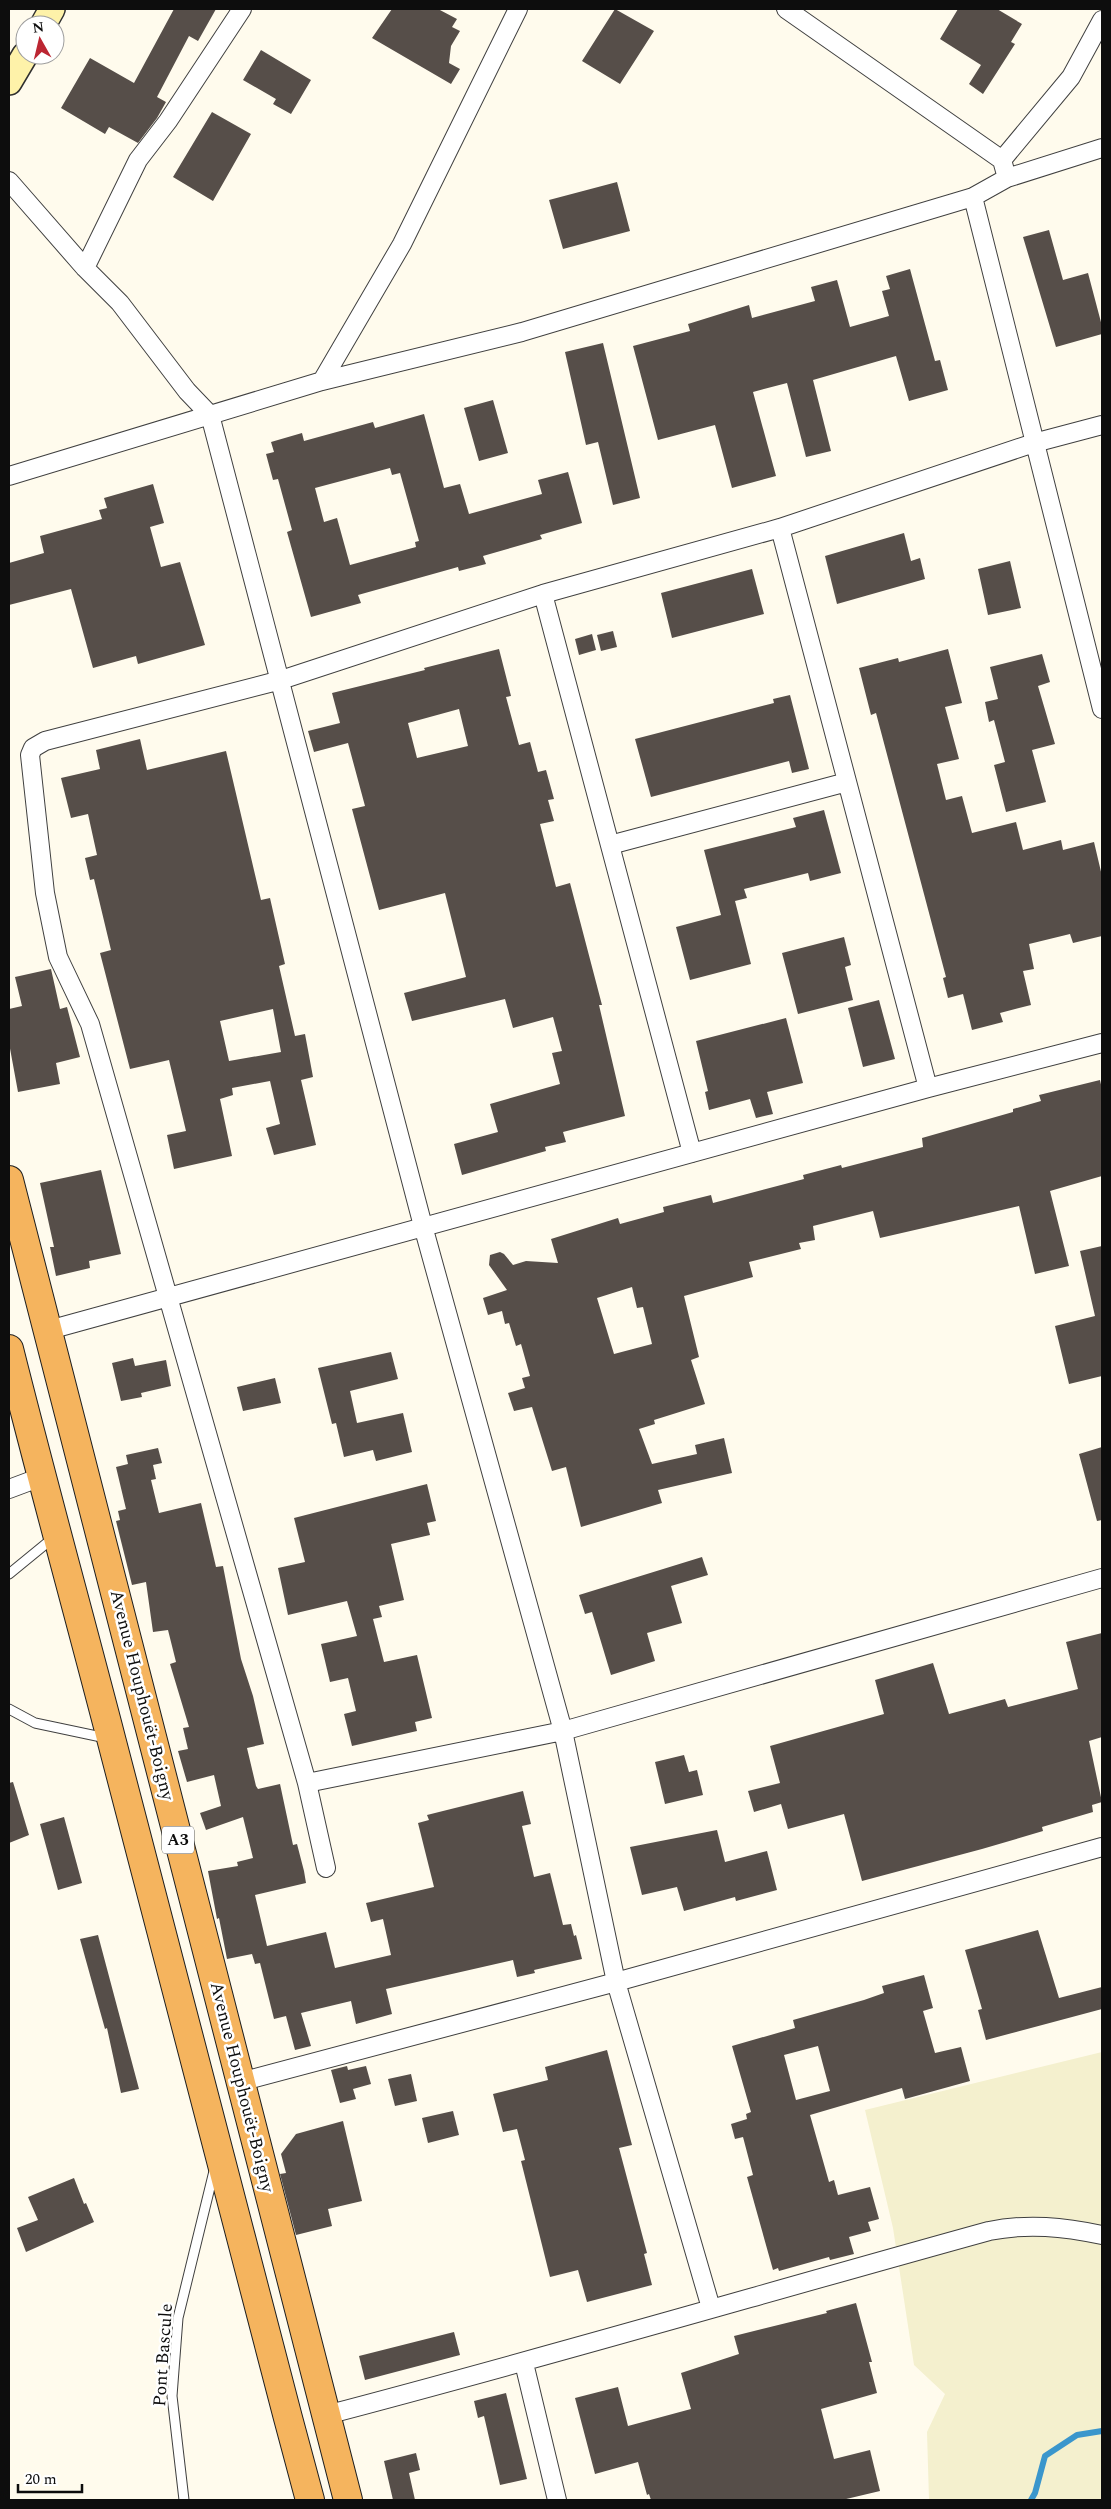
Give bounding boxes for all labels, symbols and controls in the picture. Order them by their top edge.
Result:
north arrow [15,15,65,65]
text: N [31,16,45,39]
street label: Avenue Houphouët-Boigny [103,1587,182,1804]
road number: A3 [162,1826,194,1854]
street label: Avenue Houphouët-Boigny [203,1979,282,2196]
street label: Pont Bascule [146,2303,180,2407]
scale bar [18,2462,81,2494]
text: 20 m [25,2468,57,2491]

